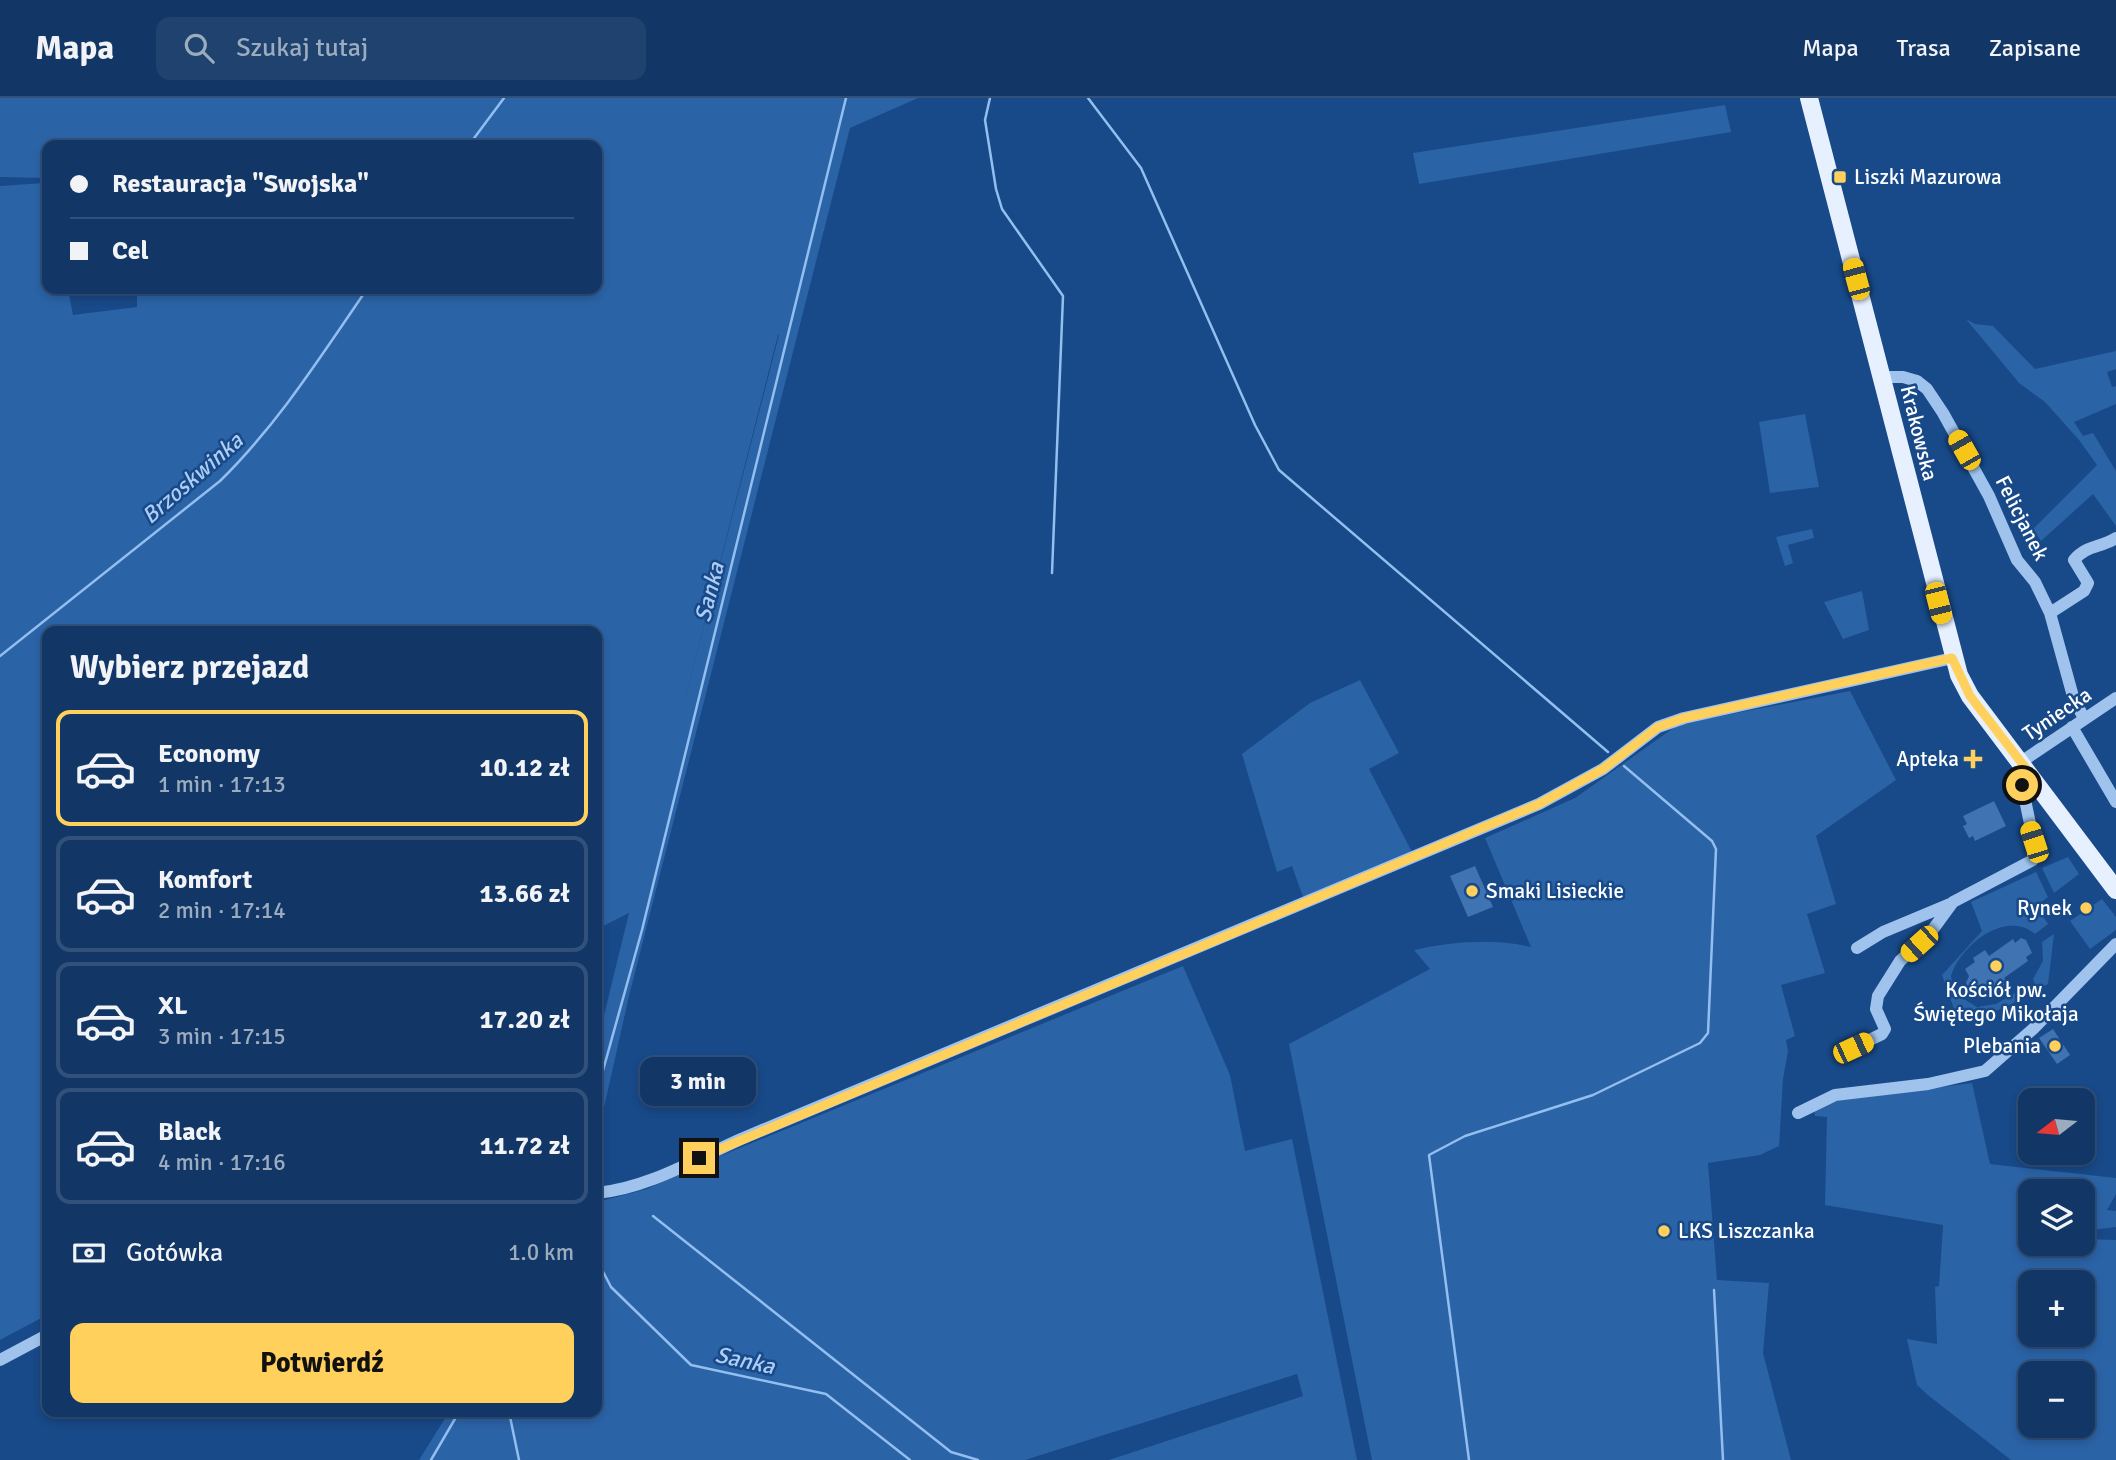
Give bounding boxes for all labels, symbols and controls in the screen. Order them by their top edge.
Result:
search box [156,17,646,80]
text: Mapa [35,28,114,69]
icon: search [180,29,218,67]
text: Szukaj tutaj [236,32,368,64]
text: Mapa [1802,33,1859,63]
text: Trasa [1897,33,1951,63]
text: Zapisane [1989,33,2081,63]
place label: Liszki Mazurowa [1854,164,2002,190]
text: Restauracja "Swojska" [112,168,369,200]
marker: Liszki Mazurowa [1832,169,1848,185]
text: Cel [112,235,149,267]
car [1841,256,1872,302]
street label: Krakowska [1895,383,1943,483]
water label: Brzoskwinka [136,426,250,530]
car [1945,427,1984,473]
street label: Felicjanek [1990,471,2055,565]
water label: Sanka [688,558,731,625]
car [1923,580,1954,626]
text: Wybierz przejazd [70,648,309,687]
street label: Tyniecka [2018,682,2096,746]
icon: car [74,737,137,800]
text: Economy [158,738,260,770]
place label: Apteka [1896,746,1959,772]
marker: Apteka [1965,751,1981,767]
text: 10.12 zł [479,752,570,784]
route start [2006,769,2038,801]
text: 1 min · 17:13 [158,770,286,799]
car [2018,819,2051,865]
icon: car [74,863,137,926]
text: Komfort [158,864,252,896]
text: 13.66 zł [479,878,570,910]
place label: Smaki Lisieckie [1486,878,1624,904]
marker: Smaki Lisieckie [1464,883,1480,899]
place label: Rynek [2017,895,2072,921]
text: 2 min · 17:14 [158,896,286,925]
marker: Rynek [2078,900,2094,916]
car [1897,922,1942,966]
marker: Kościół pw. Świętego Mikołaja [1988,958,2004,974]
place label: Kościół pw. Świętego Mikołaja [1913,977,2079,1027]
icon: car [74,989,137,1052]
text: XL [158,990,188,1022]
text: 17.20 zł [479,1004,570,1036]
text: 3 min · 17:15 [158,1022,286,1051]
car [1830,1030,1877,1066]
place label: Plebania [1963,1033,2041,1059]
marker: Plebania [2047,1038,2063,1054]
callout: 3 min [641,1056,757,1105]
text: 3 min [670,1067,726,1096]
north arrow [2018,1088,2095,1166]
map controls [2018,1088,2095,1438]
icon: car [74,1115,137,1178]
text: Black [158,1116,221,1148]
text: 11.72 zł [479,1130,570,1162]
route end [683,1142,715,1174]
text: 4 min · 17:16 [158,1148,286,1177]
button: layers [2018,1179,2095,1256]
place label: LKS Liszczanka [1678,1218,1815,1244]
marker: LKS Liszczanka [1656,1223,1672,1239]
icon: cash [70,1234,108,1272]
text: Gotówka [126,1237,223,1269]
text: 1.0 km [508,1238,574,1267]
button: + [2018,1270,2095,1347]
button: Potwierdź [70,1323,574,1403]
water label: Sanka [712,1340,779,1381]
button: − [2018,1361,2095,1438]

